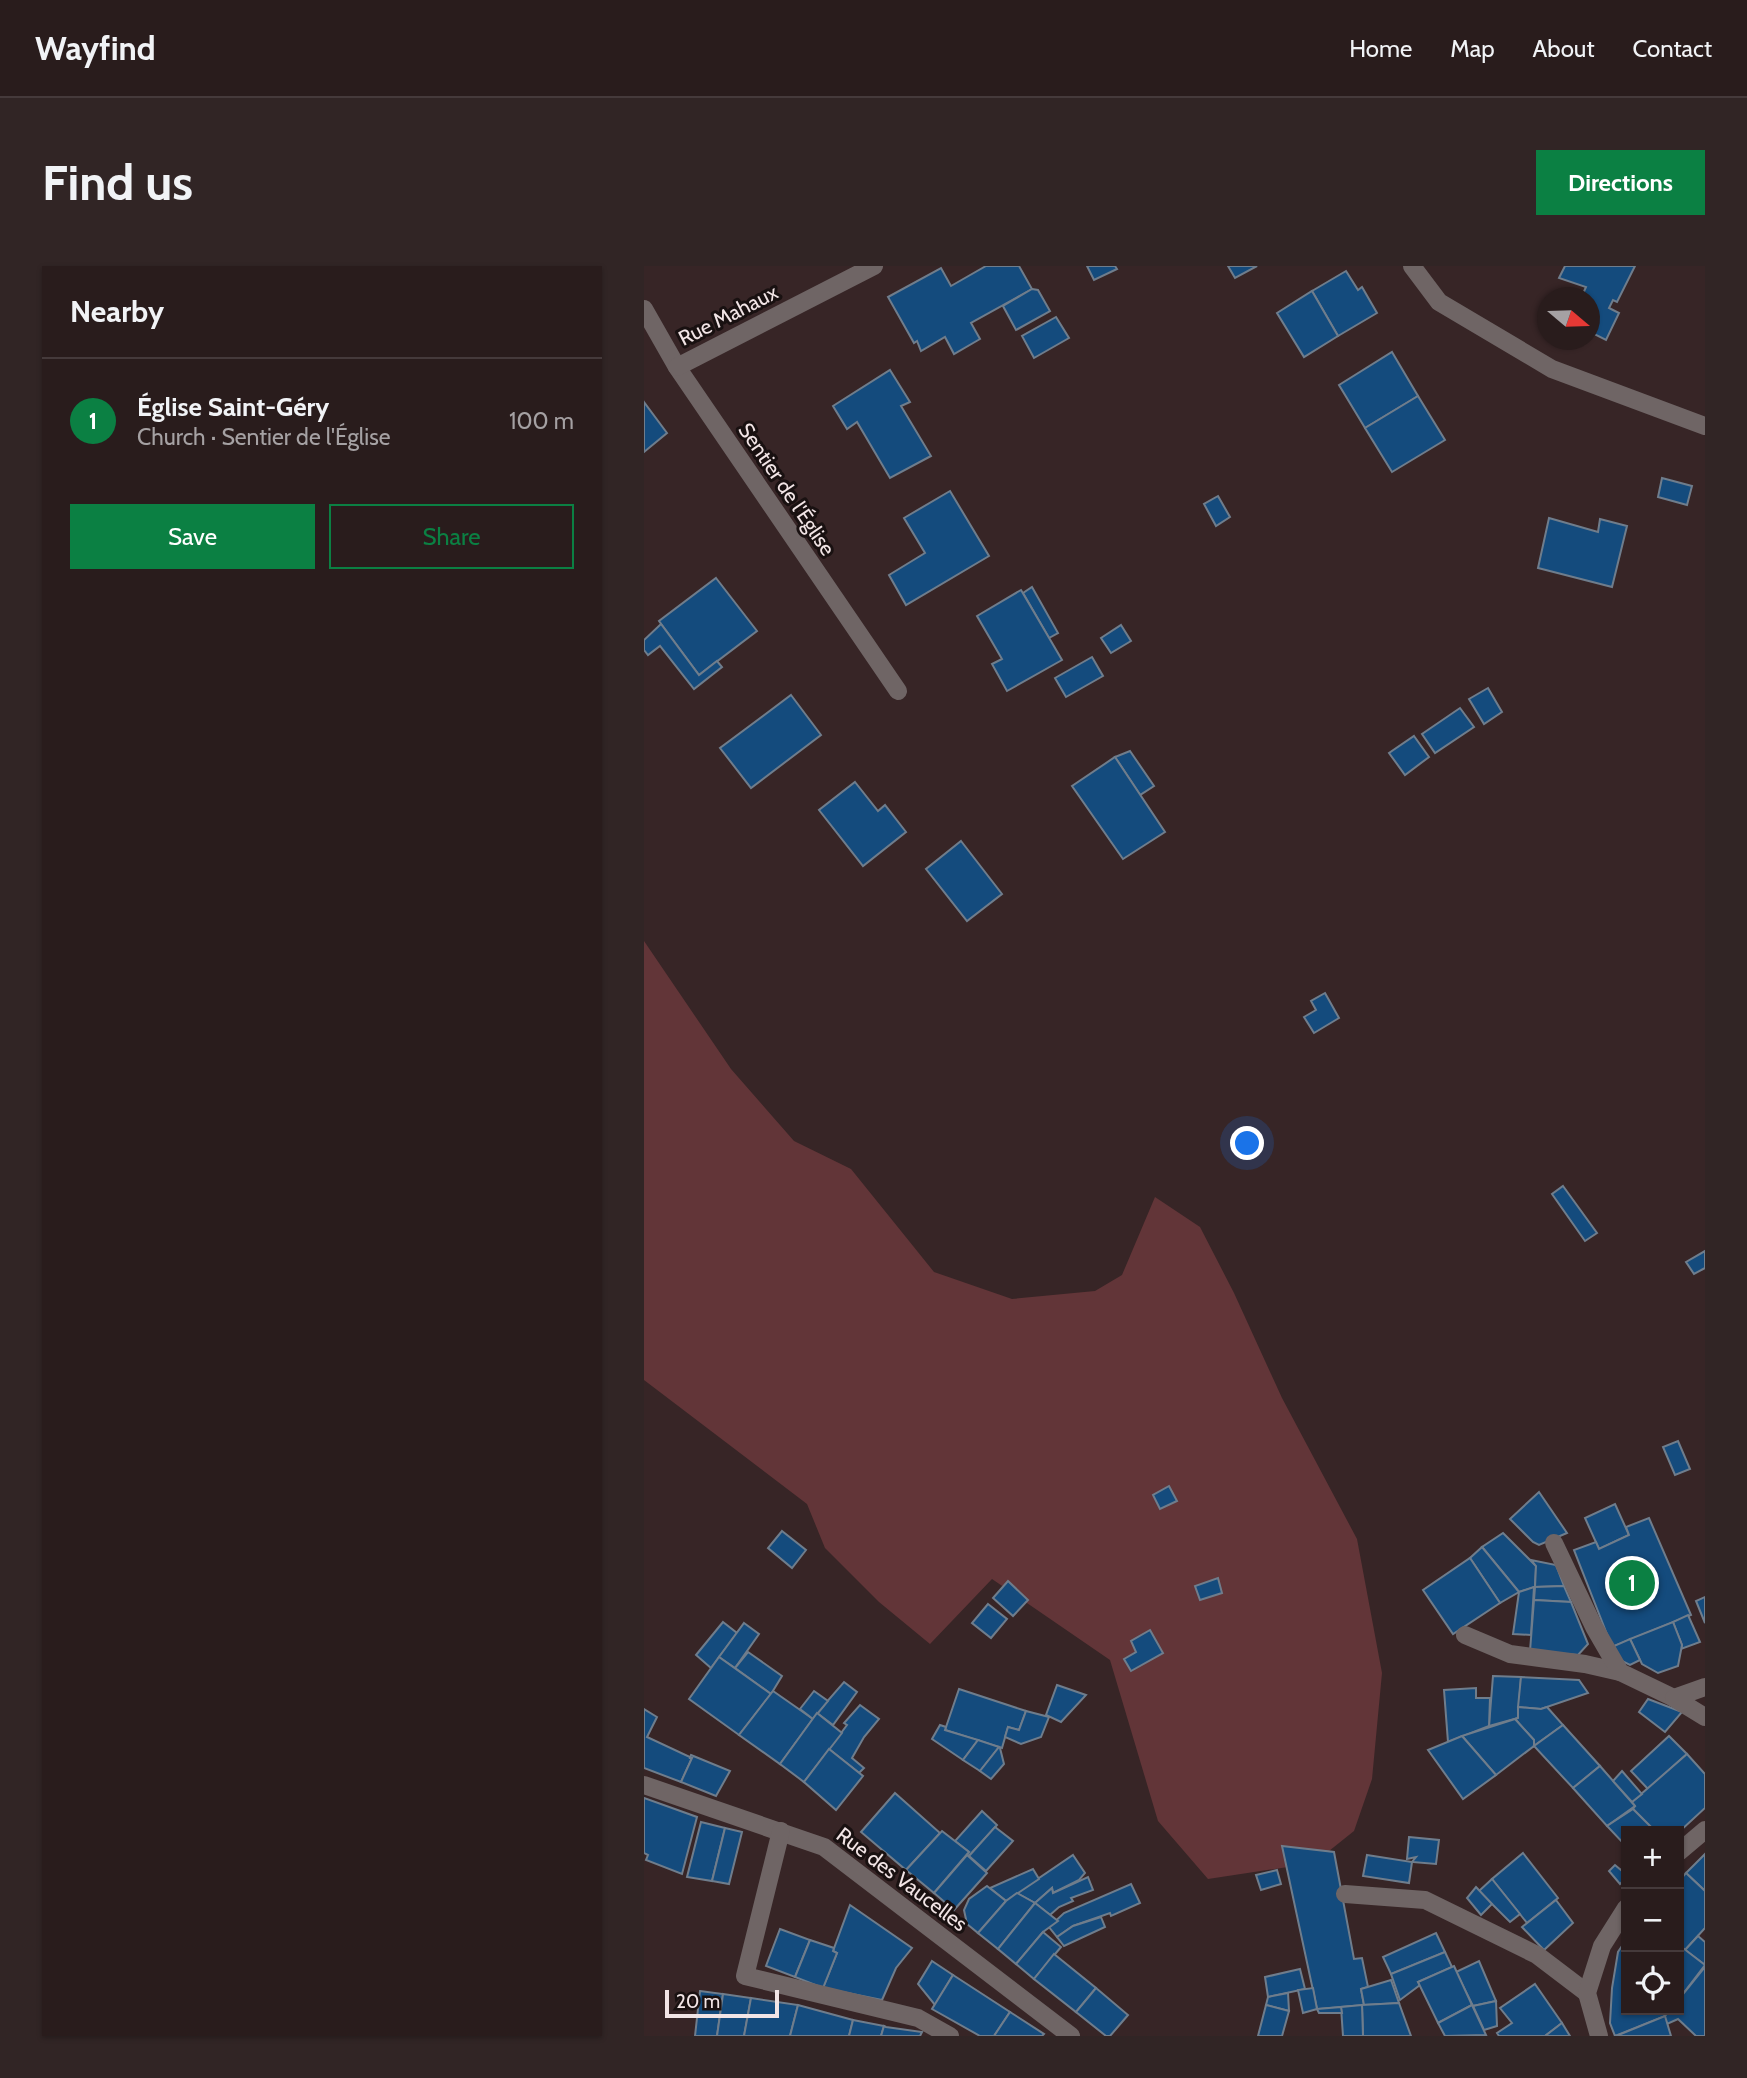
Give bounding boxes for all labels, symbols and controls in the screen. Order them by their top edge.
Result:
text: Wayfind [35,28,156,68]
text: Home [1349,34,1412,63]
text: Map [1450,34,1495,63]
text: About [1533,34,1595,63]
text: Contact [1633,34,1712,63]
button: Directions [1536,150,1705,215]
text: Find us [42,153,193,212]
street label: Rue Mahaux [674,279,782,351]
north arrow [1537,287,1600,350]
text: Nearby [70,293,164,330]
text: Église Saint-Géry [137,391,329,423]
text: 1 [89,407,97,435]
text: 100 m [509,407,574,435]
street label: Sentier de l'Église [733,418,841,560]
text: Church · Sentier de l'Église [137,423,390,451]
button: Save [70,504,315,569]
button: Share [329,504,574,569]
your location [1230,1126,1264,1160]
pin: 1 [1609,1557,1655,1609]
street label: Rue des Vaucelles [832,1822,973,1936]
map controls [1621,1826,1684,2015]
button: + [1621,1826,1684,1889]
button: − [1621,1889,1684,1952]
button: locate [1621,1952,1684,2015]
scale bar [665,1987,779,2019]
text: 20 m [676,1990,720,2013]

